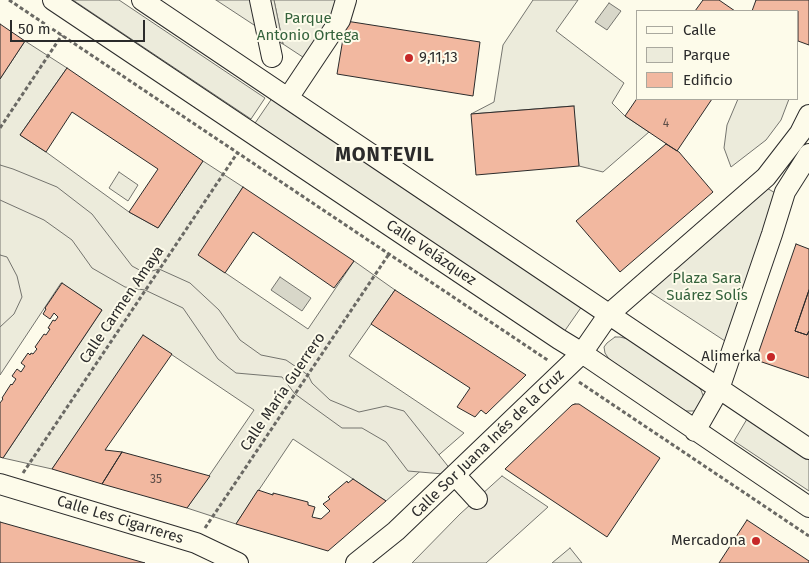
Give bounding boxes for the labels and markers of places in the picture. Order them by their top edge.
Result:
place label: 9,11,13 [419,49,458,67]
marker: 9,11,13 [403,52,415,64]
place label: Alimerka [701,348,761,366]
marker: Alimerka [765,351,777,363]
place label: Mercadona [671,532,746,550]
marker: Mercadona [750,535,762,547]

